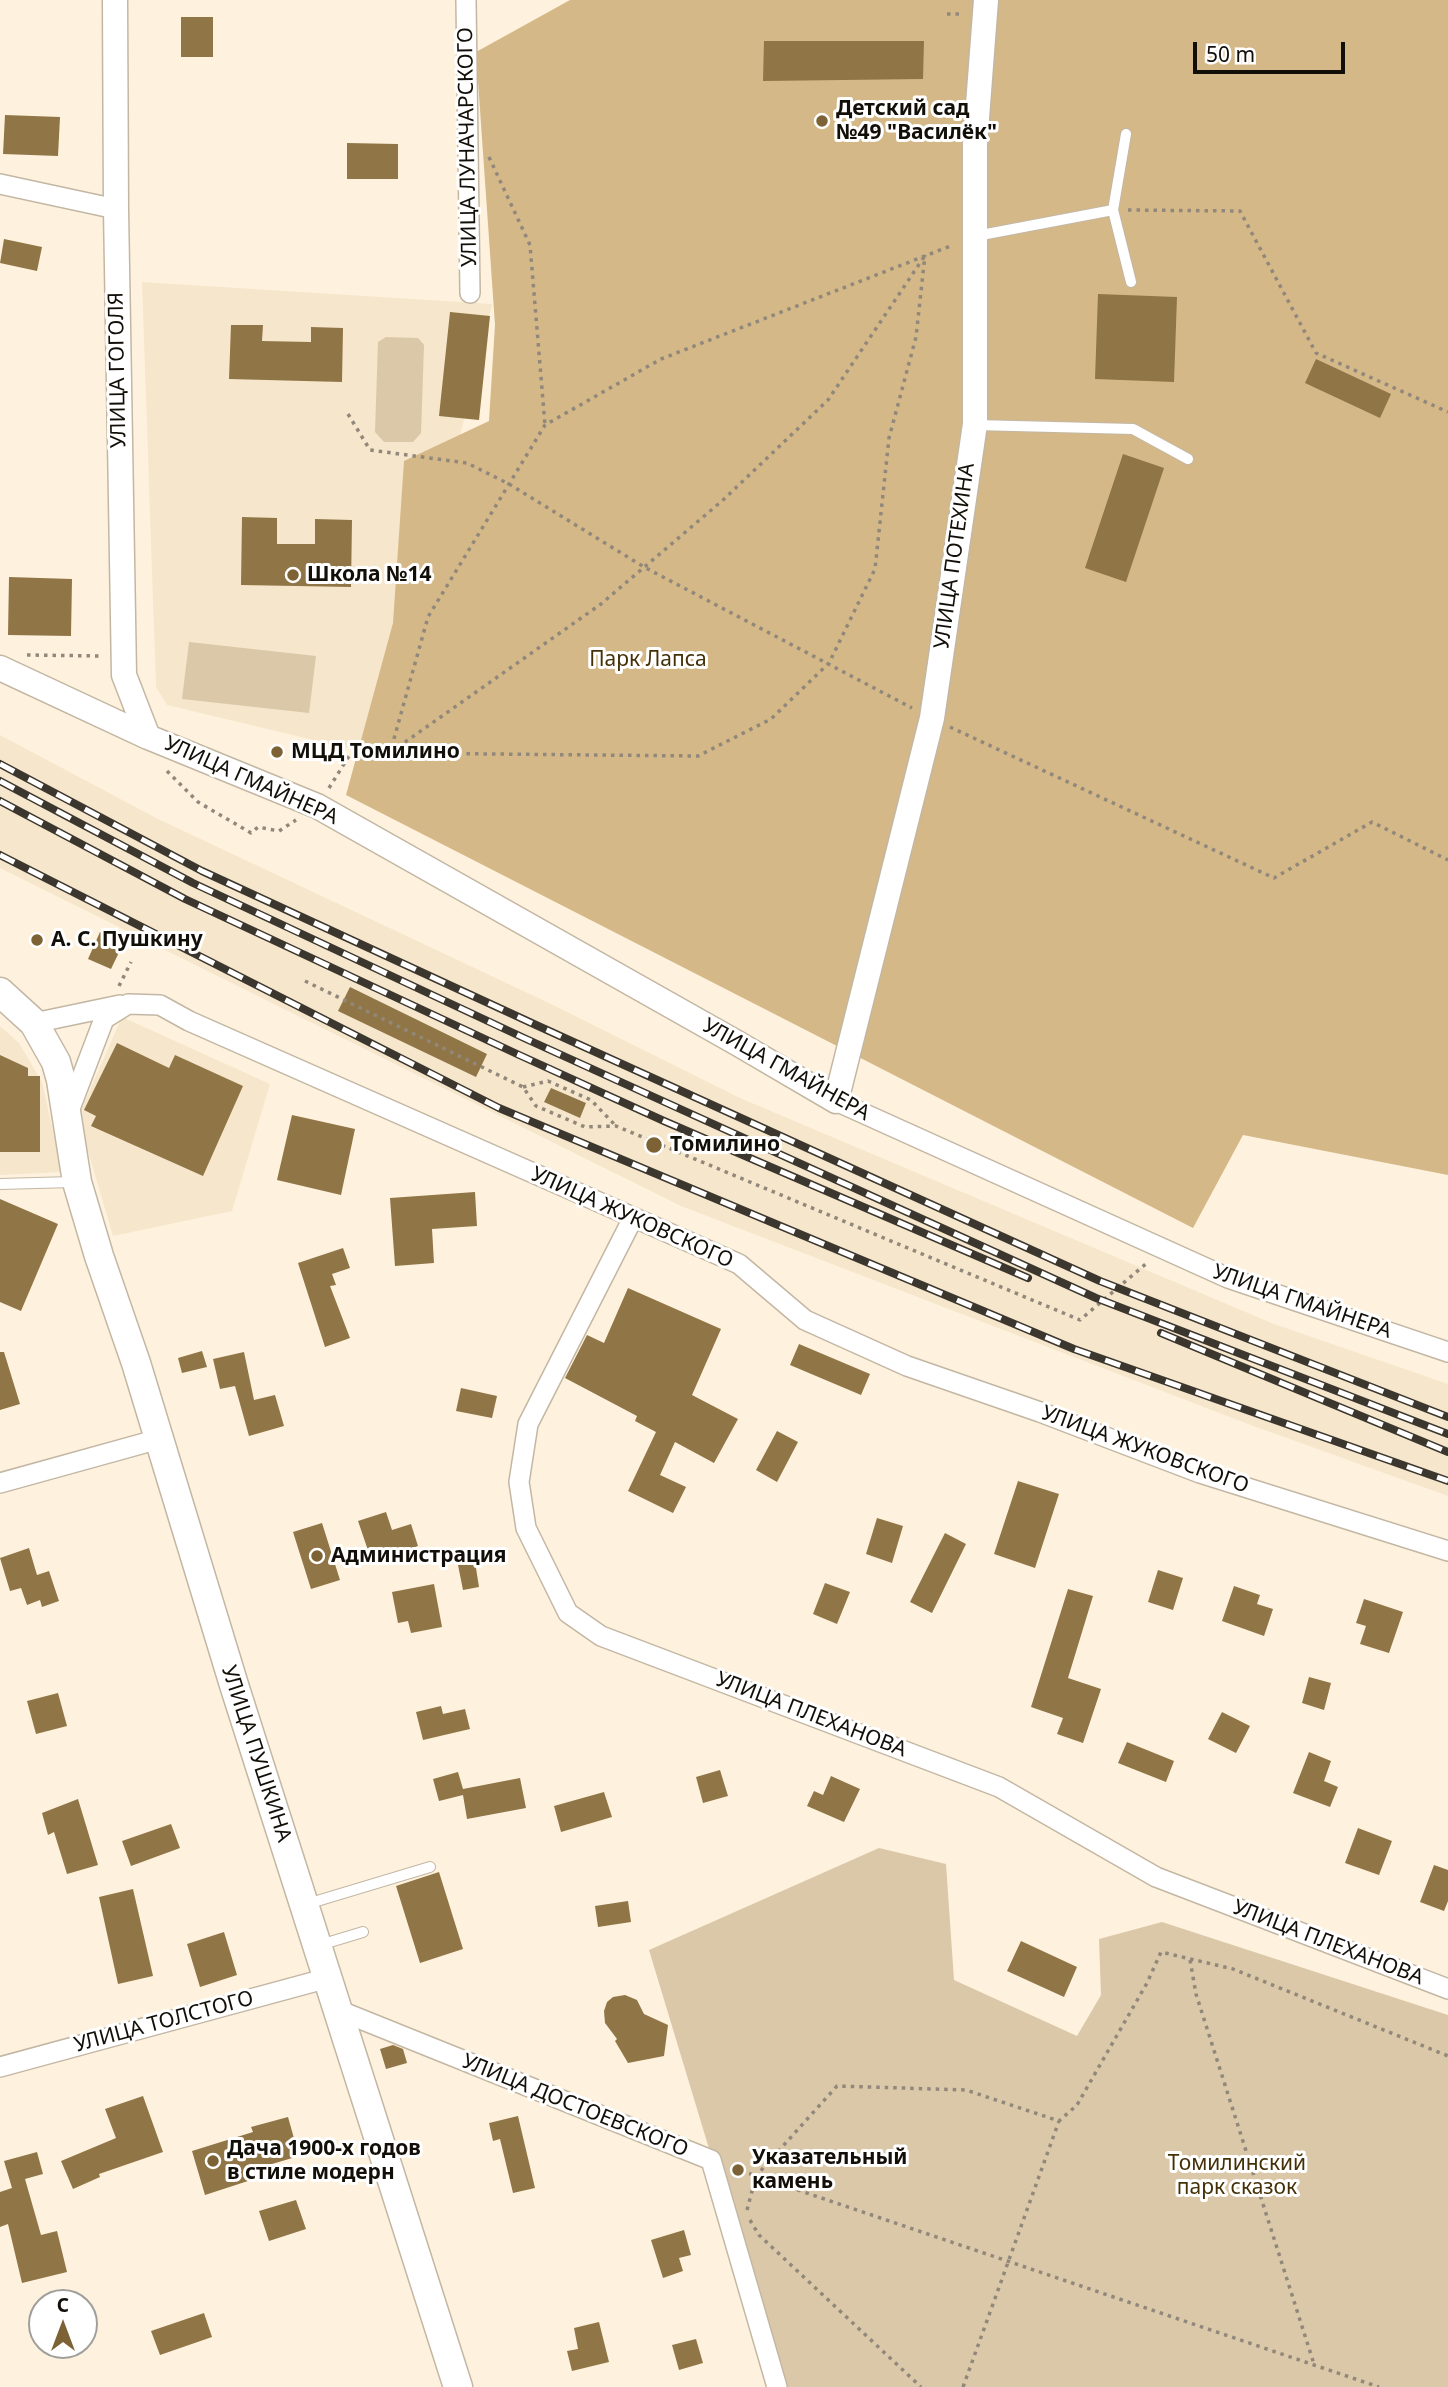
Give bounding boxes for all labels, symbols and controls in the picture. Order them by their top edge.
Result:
street label: УЛИЦА ЛУНАЧАРСКОГО [453,27,483,267]
scale bar [1196,28,1348,72]
text: 50 m [1206,40,1255,68]
place label: Детский сад №49 "Василёк" [836,96,997,146]
marker: Детский сад №49 "Василёк" [814,113,830,129]
street label: УЛИЦА ГОГОЛЯ [104,292,132,448]
street label: УЛИЦА ПОТЕХИНА [929,461,981,651]
place label: Школа №14 [307,562,432,588]
marker: Школа №14 [285,567,301,583]
park label: Парк Лапса [589,647,707,673]
street label: УЛИЦА ГМАЙНЕРА [160,731,342,831]
place label: МЦД Томилино [291,739,460,765]
marker: МЦД Томилино [269,744,285,760]
place label: А. С. Пушкину [51,927,203,953]
marker: А. С. Пушкину [29,932,45,948]
street label: УЛИЦА ГМАЙНЕРА [698,1014,874,1126]
place label: Томилино [670,1132,780,1158]
marker: Томилино [644,1135,664,1155]
street label: УЛИЦА ЖУКОВСКОГО [527,1162,737,1274]
street label: УЛИЦА ГМАЙНЕРА [1209,1260,1395,1344]
street label: УЛИЦА ЖУКОВСКОГО [1038,1401,1252,1499]
place label: Администрация [331,1543,507,1569]
marker: Администрация [309,1548,325,1564]
street label: УЛИЦА ПУШКИНА [216,1663,296,1845]
street label: УЛИЦА ПЛЕХАНОВА [712,1667,910,1763]
street label: УЛИЦА ПЛЕХАНОВА [1229,1895,1427,1991]
street label: УЛИЦА ТОЛСТОГО [72,1986,256,2058]
street label: УЛИЦА ДОСТОЕВСКОГО [458,2049,692,2163]
place label: Дача 1900-х годов в стиле модерн [227,2136,421,2186]
place label: Указательный камень [752,2145,908,2195]
park label: Томилинский парк сказок [1168,2151,1306,2201]
marker: Дача 1900-х годов в стиле модерн [205,2153,221,2169]
marker: Указательный камень [730,2162,746,2178]
north arrow [28,2289,98,2359]
text: С [57,2292,69,2318]

